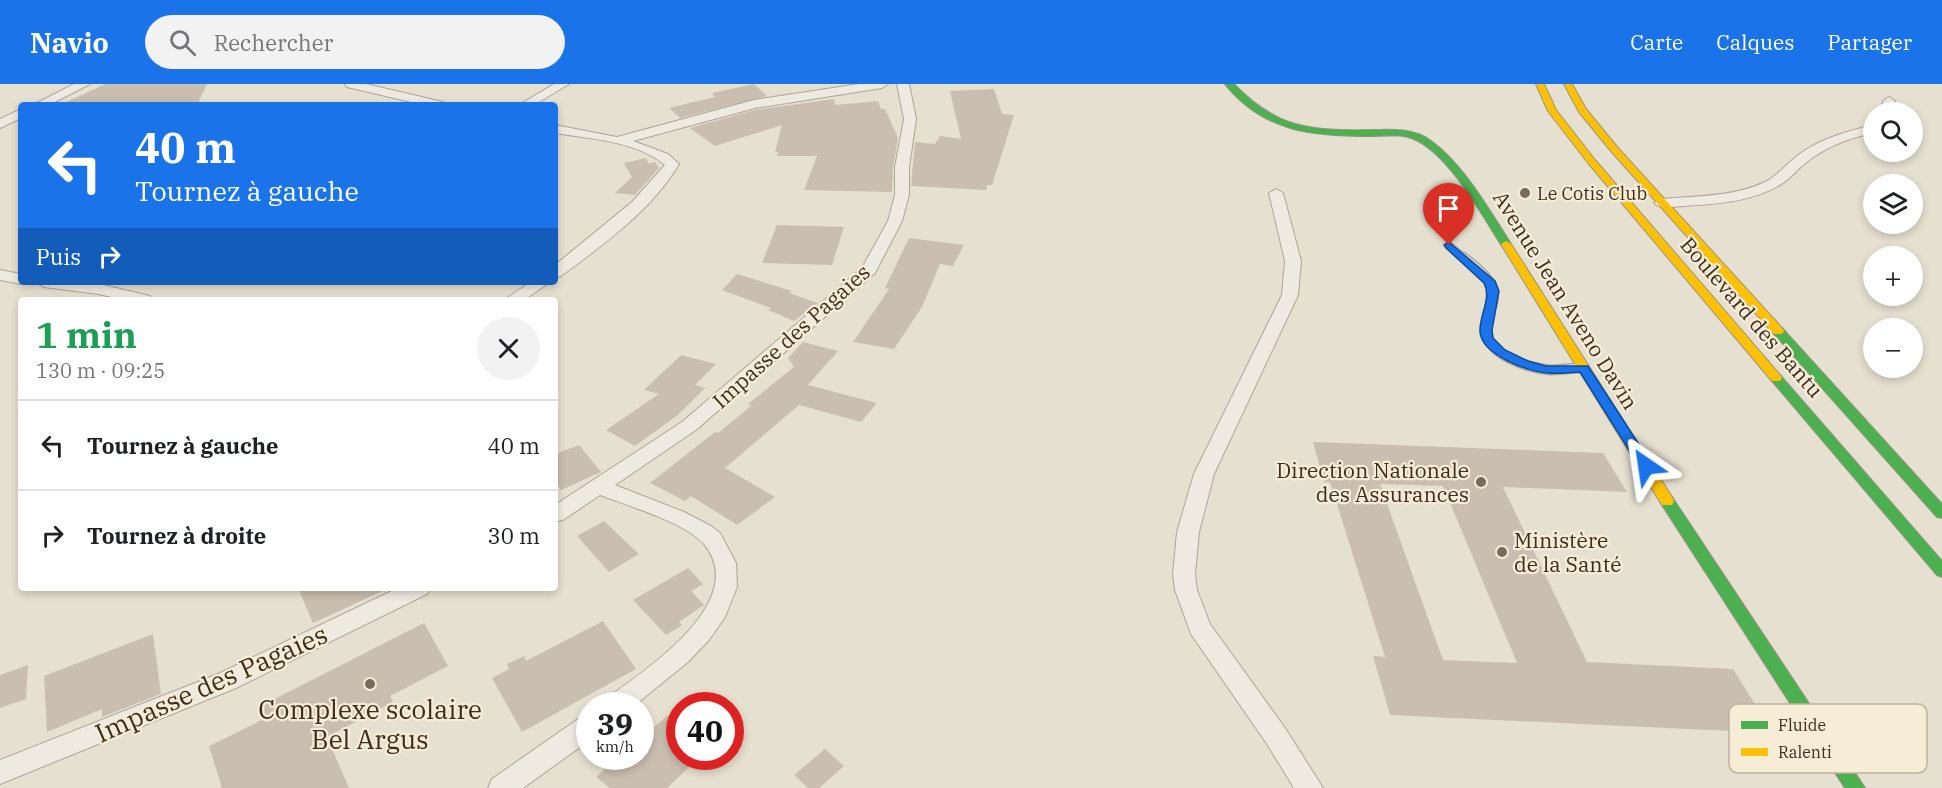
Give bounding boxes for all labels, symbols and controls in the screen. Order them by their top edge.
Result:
search box [145,15,565,69]
text: Navio [30,24,109,61]
icon: search [166,26,199,59]
text: Rechercher [214,28,333,57]
text: Carte [1630,28,1683,56]
text: Calques [1716,28,1795,56]
text: Partager [1828,28,1912,56]
map controls [1863,102,1923,378]
button: search [1863,102,1923,162]
text: 40 m [135,120,236,175]
icon: left [36,126,114,204]
text: Tournez à gauche [135,173,359,208]
button: layers [1863,174,1923,234]
place label: Le Cotis Club [1537,182,1647,205]
pin [1423,183,1474,245]
street label: Avenue Jean Aveno Davin [1487,185,1645,415]
marker: Le Cotis Club [1518,186,1532,200]
icon: arrive [1432,192,1465,225]
street label: Boulevard des Bantu [1674,231,1830,403]
icon: right [93,240,126,273]
text: Puis [36,242,81,271]
button: + [1863,246,1923,306]
street label: Impasse des Pagaies [706,258,876,414]
text: 1 min [36,311,137,358]
button: close [477,317,540,380]
button: − [1863,318,1923,378]
text: 130 m · 09:25 [36,357,165,384]
icon: left [36,429,69,462]
text: Tournez à gauche [87,431,278,460]
text: 40 m [488,431,540,460]
position arrow [1614,434,1678,498]
place label: Direction Nationale des Assurances [1276,456,1469,508]
marker: Direction Nationale des Assurances [1474,475,1488,489]
icon: right [36,519,69,552]
text: Tournez à droite [87,521,266,550]
text: 30 m [488,521,540,550]
place label: Ministère de la Santé [1514,526,1621,578]
marker: Ministère de la Santé [1495,545,1509,559]
street label: Impasse des Pagaies [90,616,332,750]
marker: Complexe scolaire Bel Argus [363,677,377,691]
place label: Complexe scolaire Bel Argus [258,692,482,756]
speed limit sign: 40 [666,692,744,770]
text: 39 [597,704,633,743]
legend [1729,704,1927,773]
text: Fluide [1778,715,1826,735]
text: km/h [596,737,634,756]
text: Ralenti [1778,742,1832,762]

